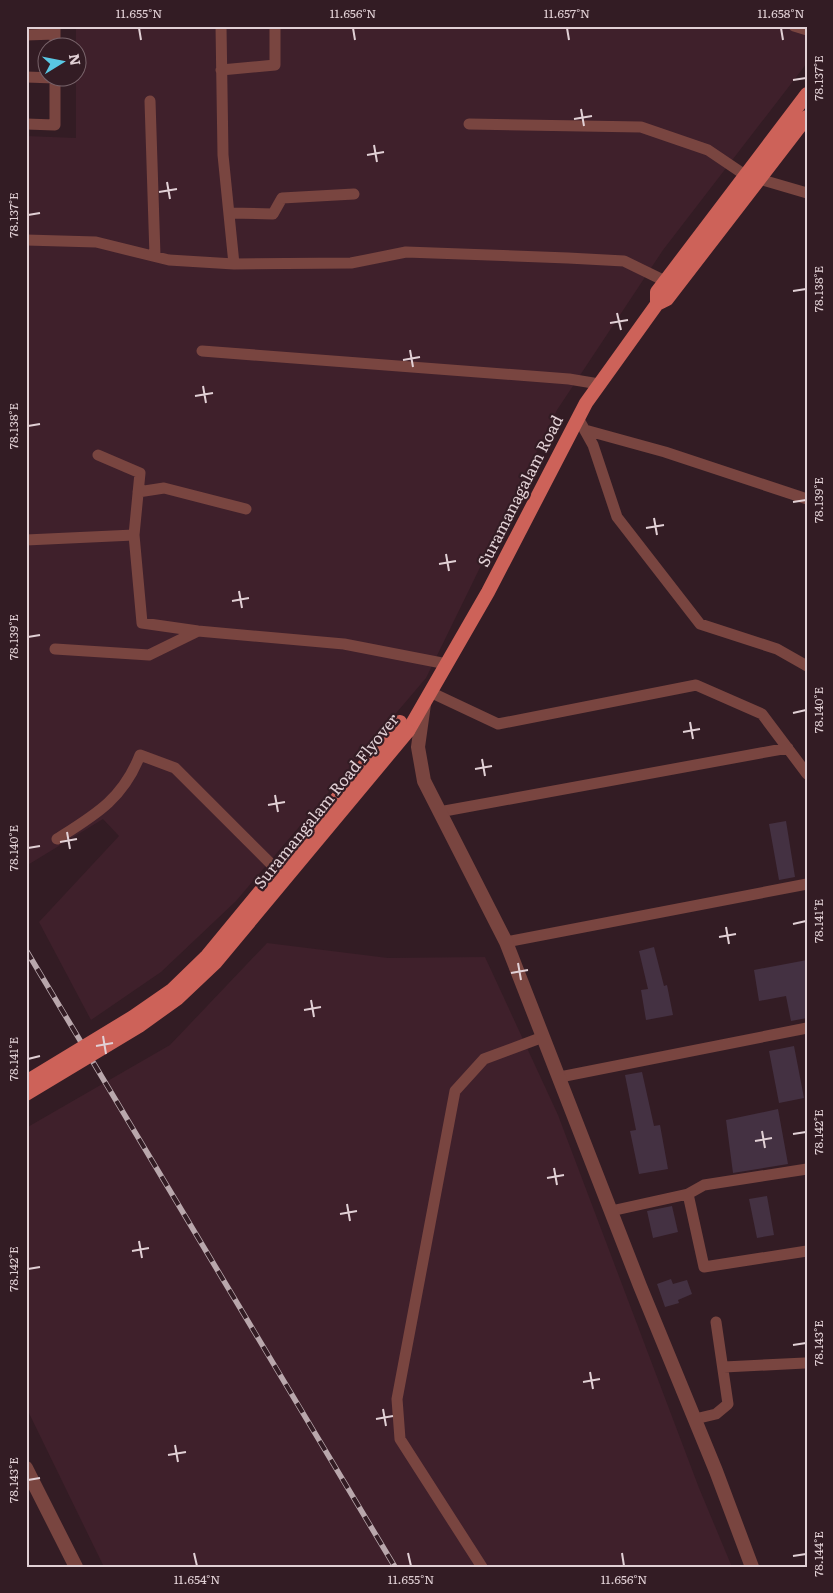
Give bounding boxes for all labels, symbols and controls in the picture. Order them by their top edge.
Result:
text: 11.655°N [116,4,162,22]
text: 11.656°N [330,4,376,22]
text: 11.657°N [544,4,590,22]
text: 11.658°N [758,4,804,22]
north arrow [38,38,88,88]
text: N [65,52,87,67]
text: 78.137°E [809,55,827,101]
text: 78.137°E [4,192,22,238]
text: 78.138°E [809,266,827,312]
text: 78.138°E [4,403,22,449]
street label: Suramanagalam Road [470,410,568,571]
text: 78.139°E [809,477,827,523]
text: 78.139°E [4,614,22,660]
text: 78.140°E [809,687,827,733]
street label: Suramangalam Road Flyover [247,707,404,893]
text: 78.140°E [4,825,22,871]
text: 78.141°E [809,899,827,943]
text: 78.141°E [4,1037,22,1081]
text: 78.142°E [809,1109,827,1155]
text: 78.142°E [4,1246,22,1292]
text: 78.143°E [809,1320,827,1366]
text: 78.143°E [4,1457,22,1503]
text: 78.144°E [809,1531,827,1577]
text: 11.654°N [174,1570,220,1588]
text: 11.655°N [388,1570,434,1588]
text: 11.656°N [601,1570,647,1588]

